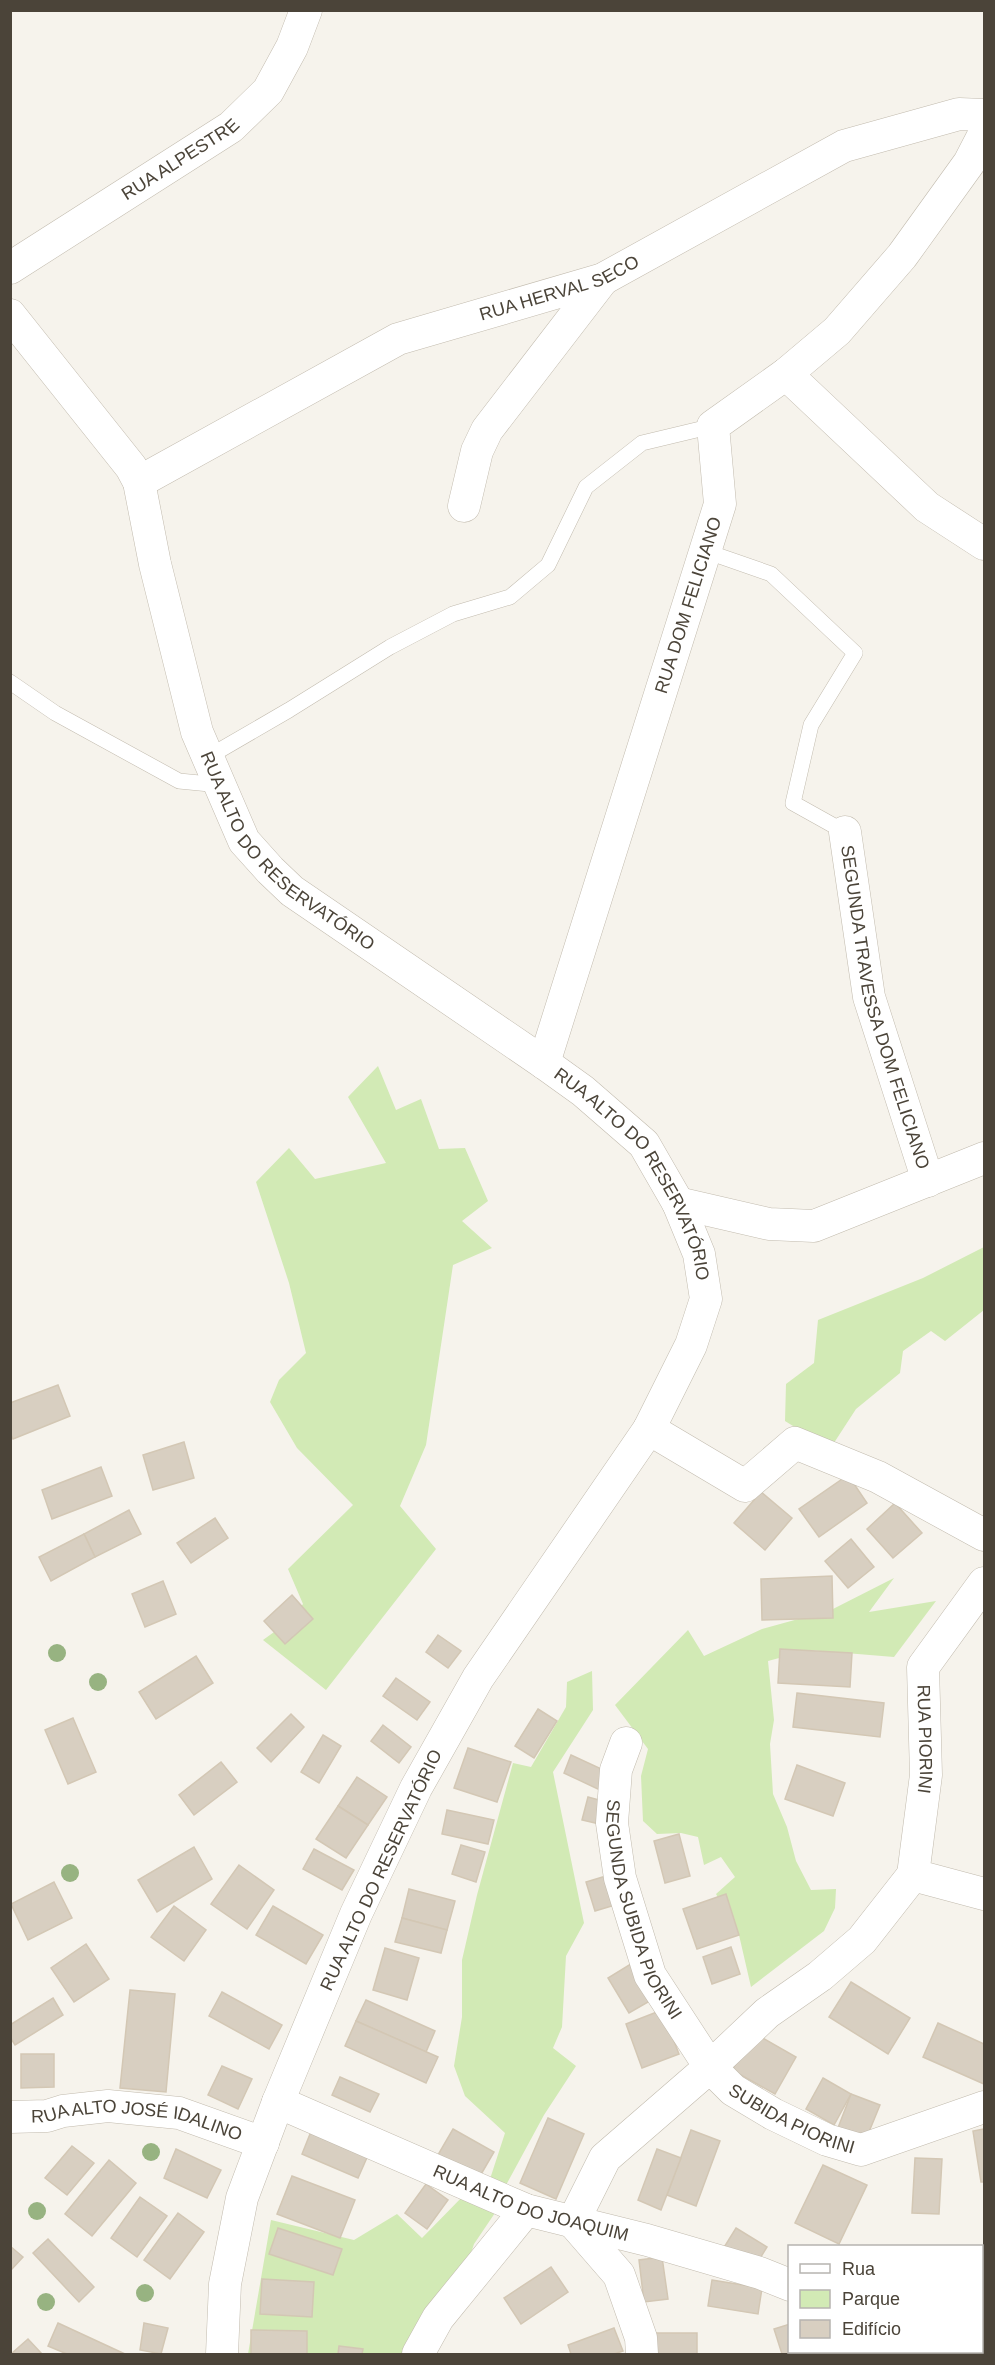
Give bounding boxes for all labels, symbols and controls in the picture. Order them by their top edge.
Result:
street label: RUA ALPESTRE [118,115,243,204]
street label: RUA HERVAL SECO [477,251,642,325]
street label: RUA DOM FELICIANO [651,514,725,696]
street label: RUA ALTO DO RESERVATÓRIO [197,748,378,954]
street label: SEGUNDA TRAVESSA DOM FELICIANO [837,844,934,1172]
street label: RUA ALTO DO RESERVATÓRIO [550,1064,713,1282]
street label: RUA PIORINI [913,1684,936,1795]
street label: RUA ALTO DO RESERVATÓRIO [315,1746,446,1994]
street label: SEGUNDA SUBIDA PIORINI [602,1799,686,2023]
street label: SUBIDA PIORINI [725,2080,857,2158]
street label: RUA ALTO JOSÉ IDALINO [31,2096,245,2145]
street label: RUA ALTO DO JOAQUIM [430,2161,631,2245]
legend [788,2245,983,2353]
text: Rua [842,2259,876,2279]
text: Parque [842,2289,900,2309]
text: Edifício [842,2319,901,2339]

